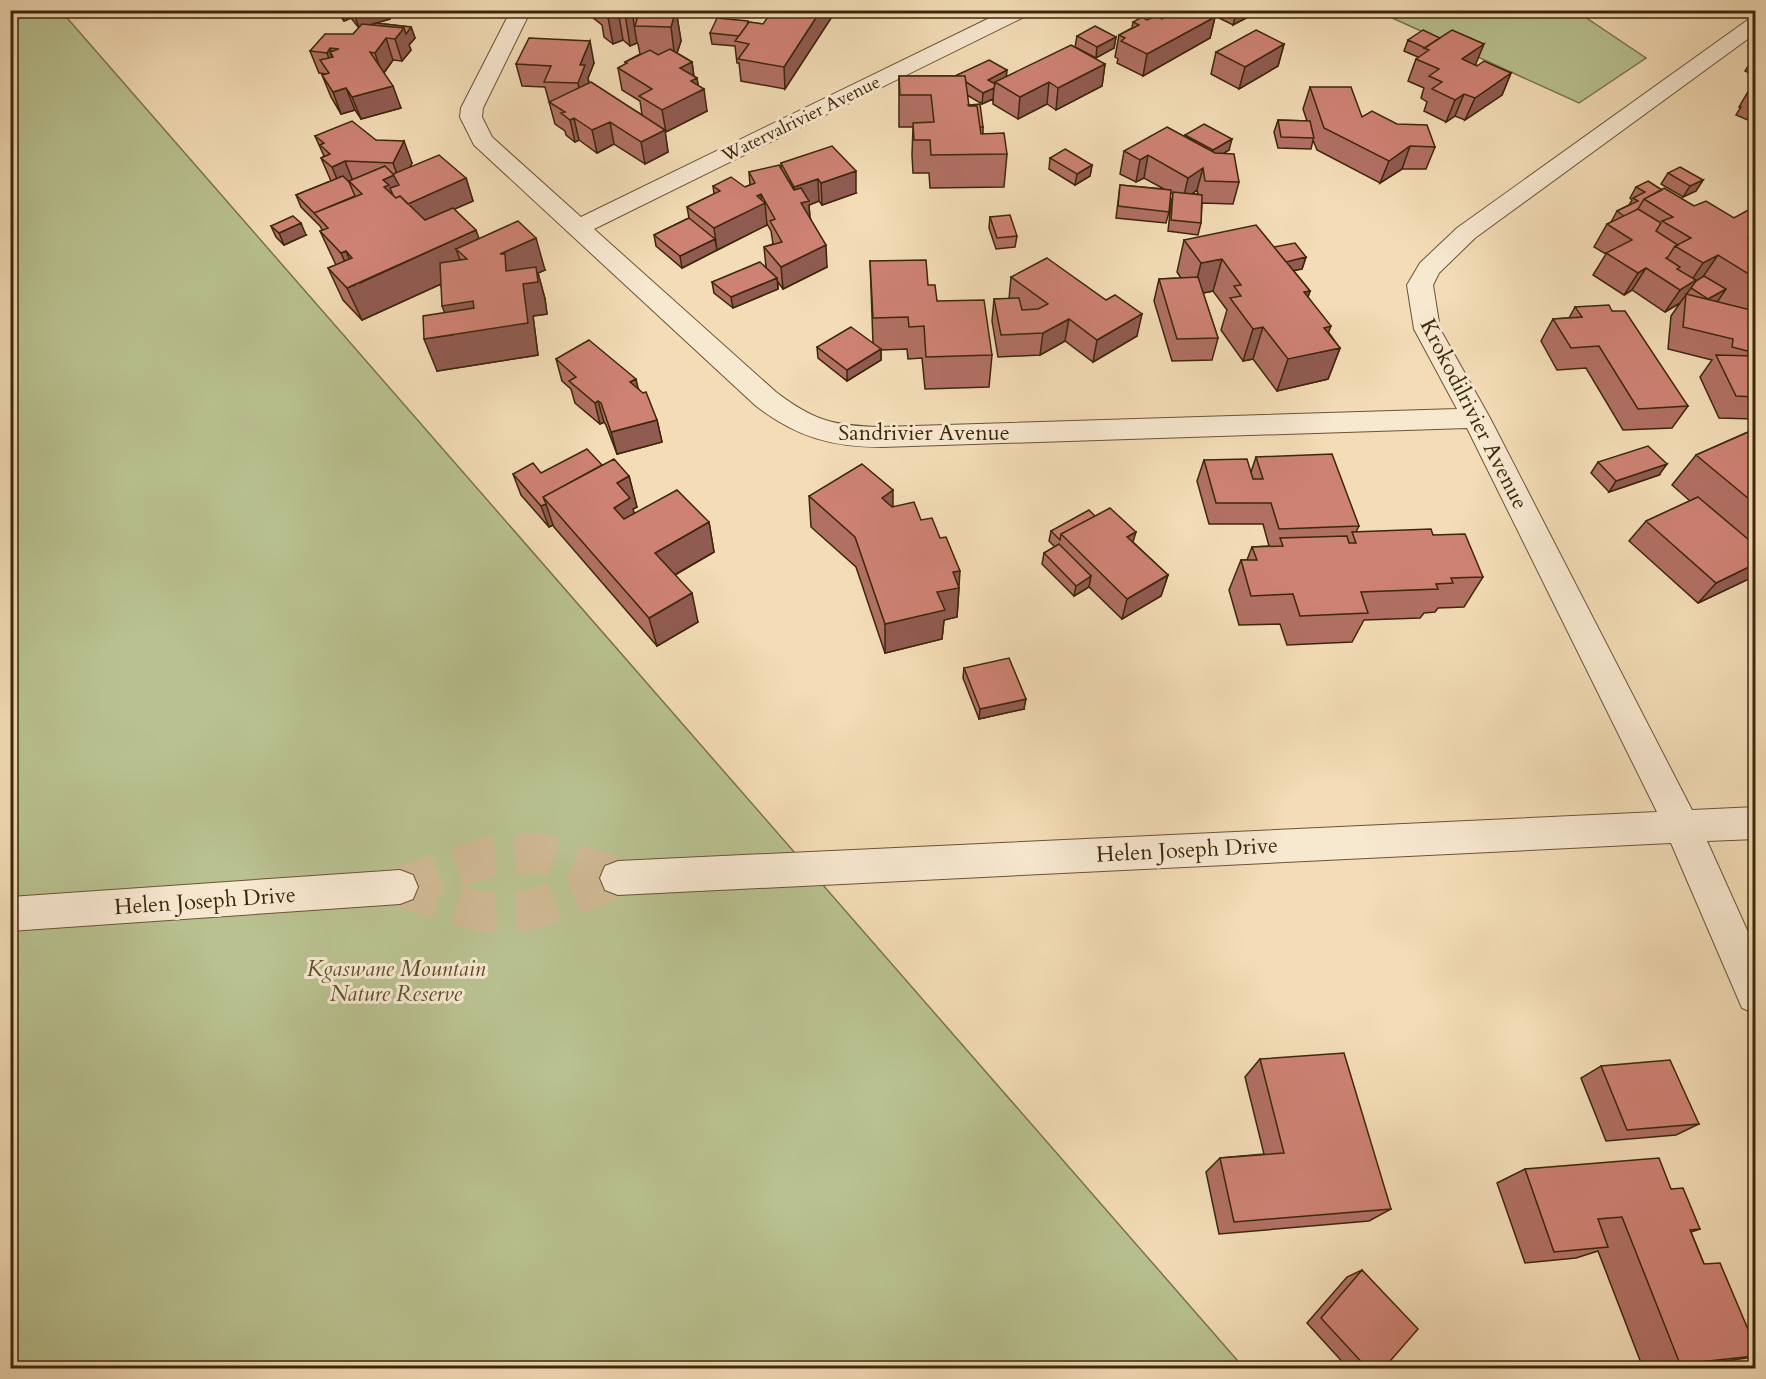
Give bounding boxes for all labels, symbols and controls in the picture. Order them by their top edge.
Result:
street label: Watervalrivier Avenue [717,70,884,169]
street label: Krokodilrivier Avenue [1413,314,1535,514]
street label: Sandrivier Avenue [838,418,1010,448]
street label: Helen Joseph Drive [1095,830,1279,870]
street label: Helen Joseph Drive [113,880,297,922]
park label: Kgaswane Mountain Nature Reserve [307,954,486,1009]

